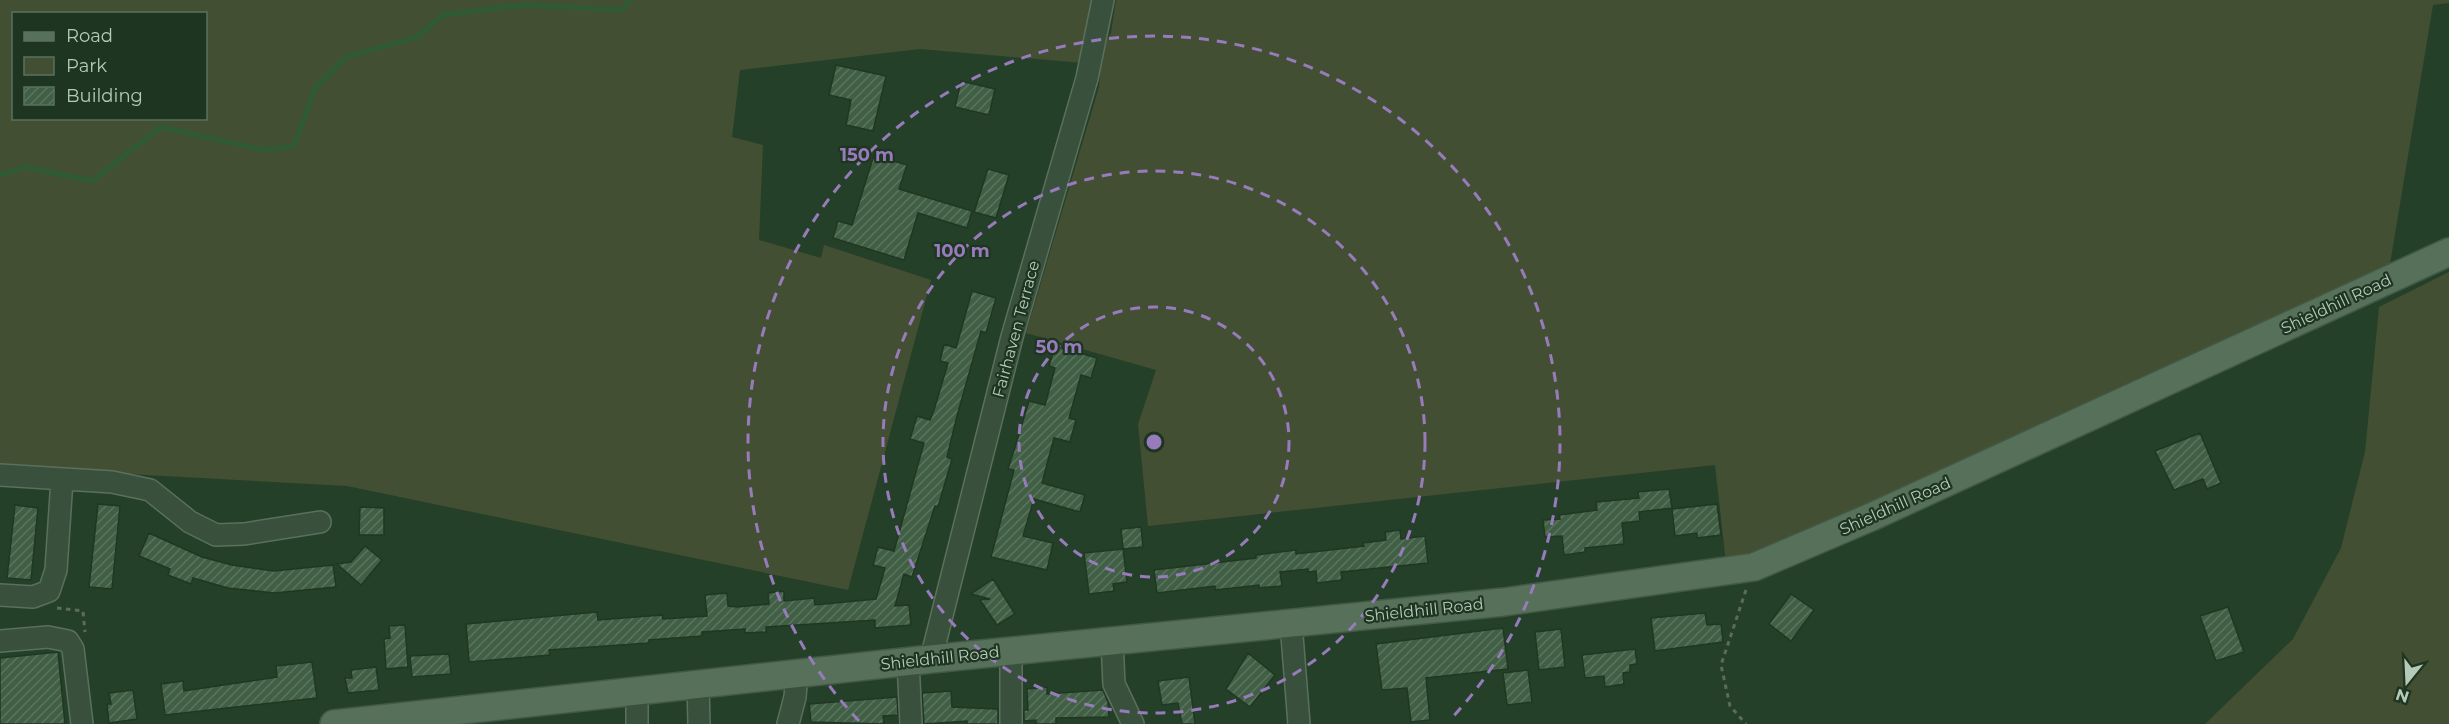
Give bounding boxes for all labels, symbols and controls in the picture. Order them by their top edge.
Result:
legend [12,12,207,120]
text: Road [66,25,113,47]
text: Park [66,55,107,77]
text: Building [66,85,143,107]
text: 150 m [840,144,894,166]
text: 100 m [934,240,990,262]
street label: Fairhaven Terrace [989,258,1043,400]
street label: Shieldhill Road [2278,270,2394,338]
text: 50 m [1036,336,1082,358]
centre of rings [1144,432,1164,452]
street label: Shieldhill Road [1837,473,1953,539]
street label: Shieldhill Road [1364,594,1484,626]
street label: Shieldhill Road [880,642,1000,674]
north arrow [2377,652,2437,712]
text: N [2393,685,2412,707]

